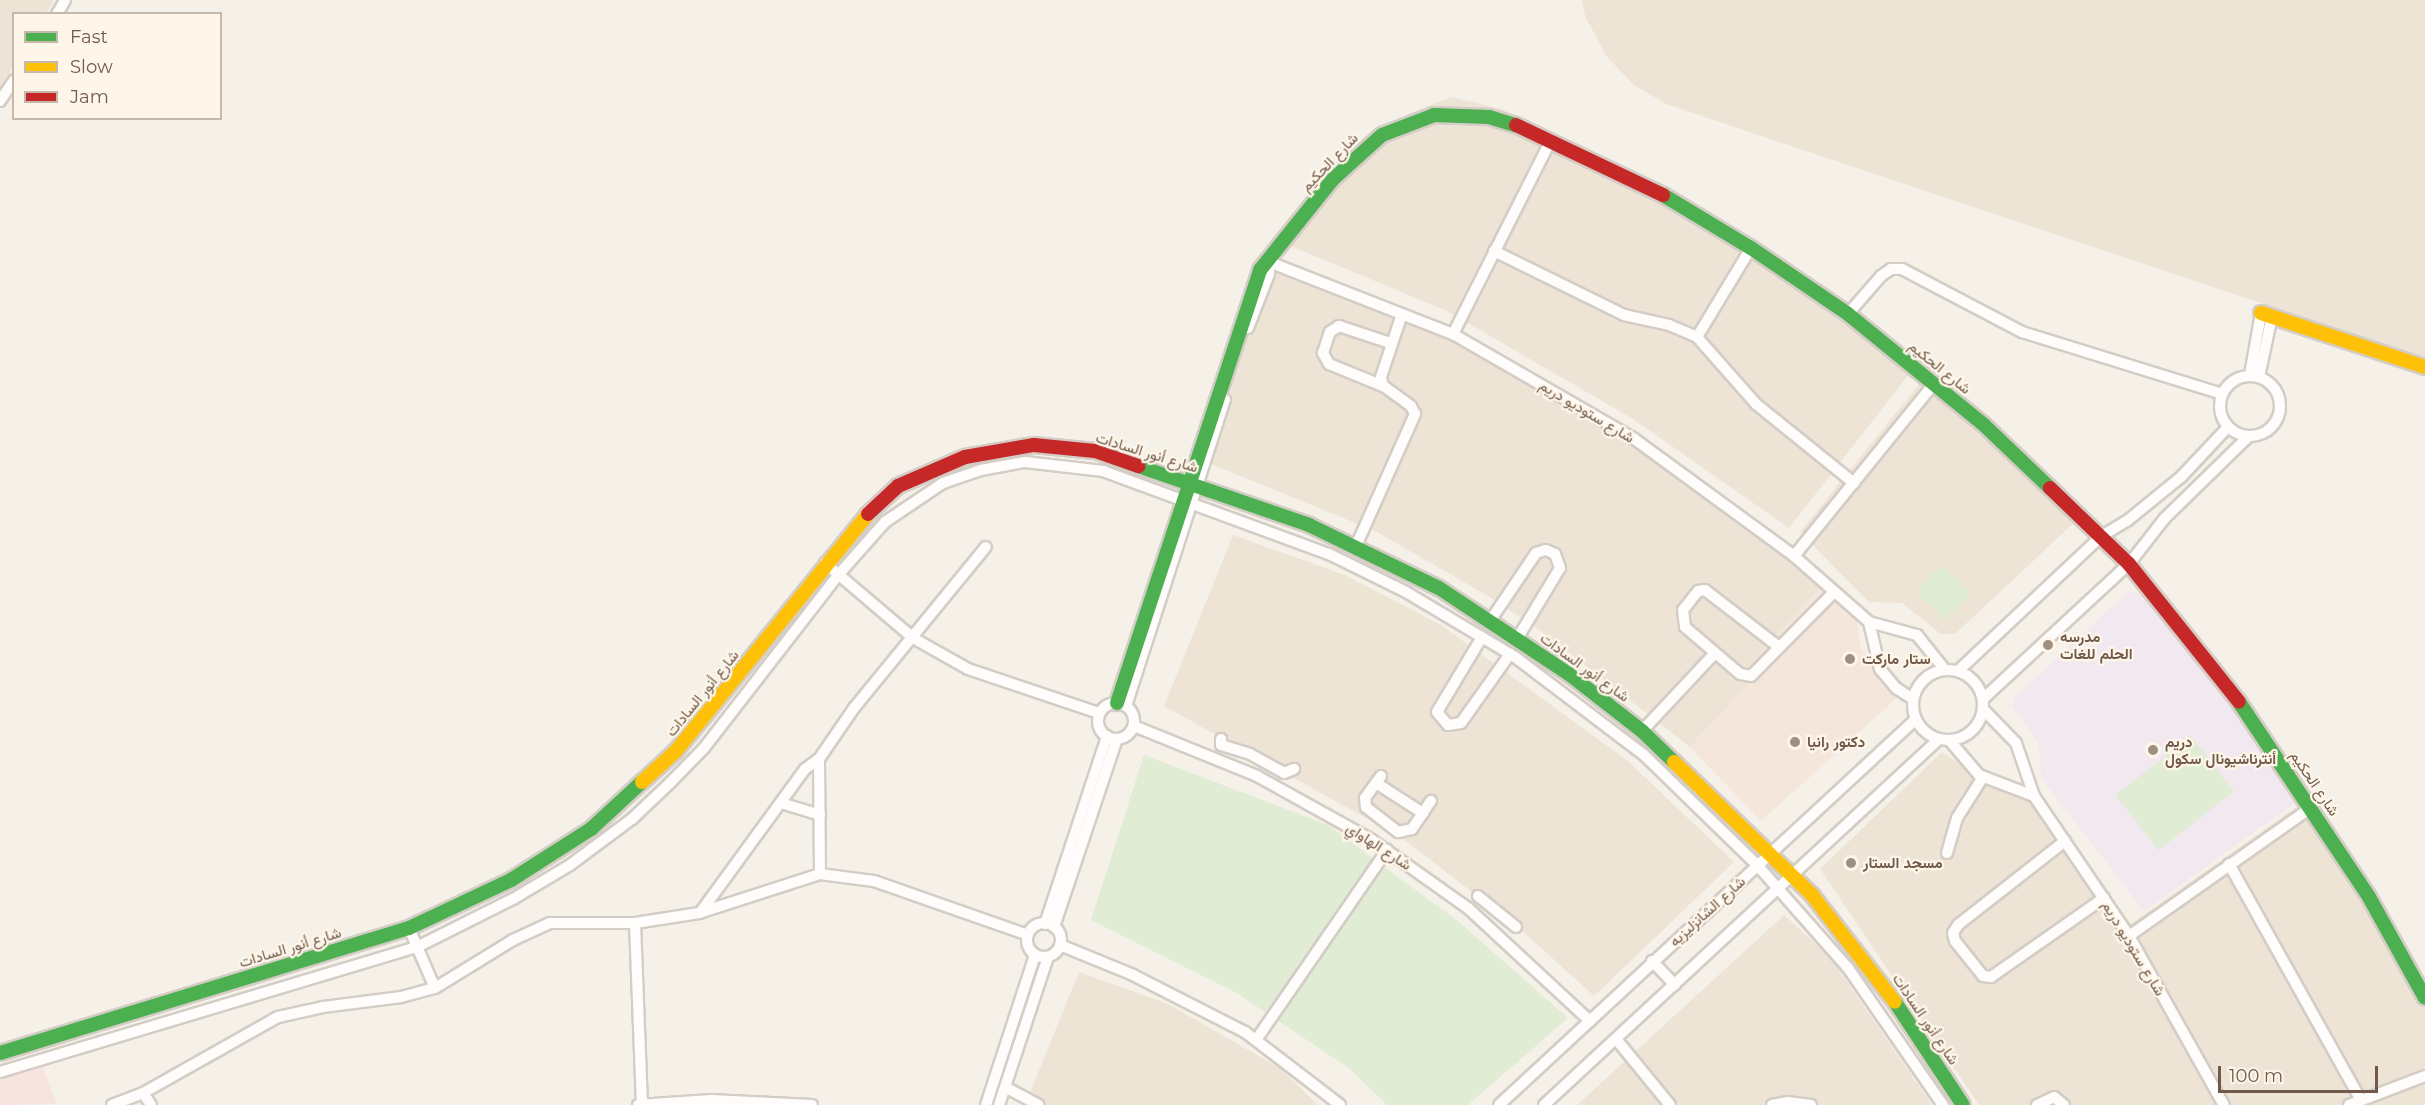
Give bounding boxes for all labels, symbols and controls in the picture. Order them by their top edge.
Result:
legend [12,12,222,120]
text: Fast [70,26,108,48]
text: Slow [70,56,113,78]
text: Jam [70,86,109,108]
street label: شارع الحكيم [1297,129,1361,195]
street label: شارع الحكيم [1905,336,1975,398]
street label: شارع ستوديو دريم [1536,376,1638,446]
street label: شارع أنور السادات [1094,428,1200,476]
place label: مدرسه الحلم للغات [2060,627,2133,662]
street label: شارع أنور السادات [1537,629,1633,705]
marker: مدرسه الحلم للغات [2041,638,2055,652]
street label: شارع أنور السادات [662,646,742,740]
place label: ستار ماركت [1862,650,1931,668]
marker: ستار ماركت [1843,652,1857,666]
place label: دريم أنترناشيونال سكول [2165,732,2276,767]
place label: دكتور رانيا [1807,733,1865,751]
marker: دكتور رانيا [1788,735,1802,749]
marker: دريم أنترناشيونال سكول [2146,743,2160,757]
street label: شارع الحكيم [2287,747,2343,819]
street label: شارع الهاواي [1343,818,1415,874]
place label: مسجد الستار [1863,854,1943,872]
marker: مسجد الستار [1844,856,1858,870]
street label: شارع الشانزليزيه [1665,872,1749,950]
street label: شارع ستوديو دريم [2099,897,2169,999]
street label: شارع أنور السادات [237,923,343,971]
street label: شارع أنور السادات [1889,970,1963,1068]
scale bar [2221,1054,2382,1092]
text: 100 m [2229,1065,2283,1087]

